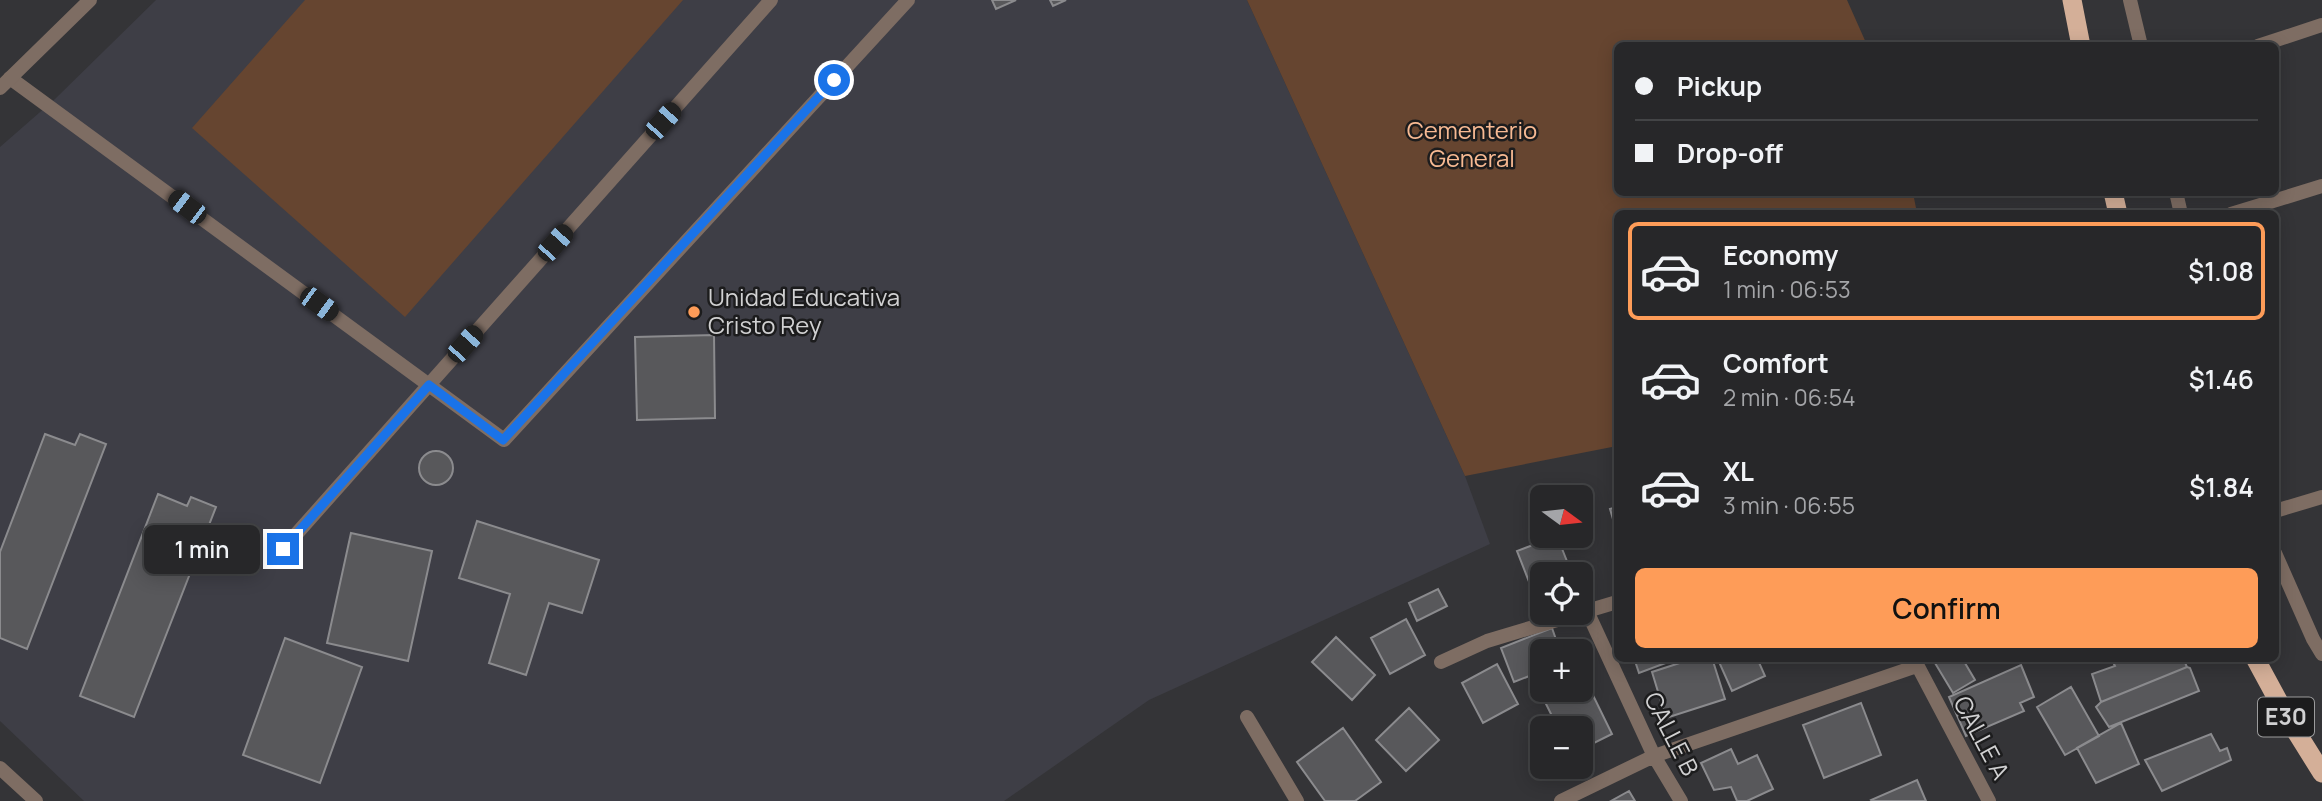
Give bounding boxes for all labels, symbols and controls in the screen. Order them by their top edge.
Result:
route start [818,64,850,96]
text: Pickup [1677,68,1762,104]
car [642,98,685,144]
park label: Cementerio General [1407,113,1537,174]
text: Drop-off [1677,135,1783,171]
car [164,186,211,228]
car [534,220,577,266]
text: Economy [1723,237,1838,273]
icon: car [1639,240,1702,303]
text: $1.08 [2188,253,2254,289]
text: 1 min · 06:53 [1723,273,1851,305]
place label: Unidad Educativa Cristo Rey [708,280,900,341]
car [296,283,343,325]
marker: Unidad Educativa Cristo Rey [686,304,702,320]
car [444,321,487,367]
text: Comfort [1723,345,1829,381]
icon: car [1639,348,1702,411]
text: $1.46 [2189,361,2254,397]
text: 2 min · 06:54 [1723,381,1856,413]
text: XL [1723,453,1754,489]
icon: car [1639,456,1702,519]
text: $1.84 [2189,469,2254,505]
north arrow [1530,485,1592,548]
map controls [1530,485,1593,779]
text: 3 min · 06:55 [1723,489,1855,521]
callout: 1 min [143,524,258,574]
text: 1 min [175,533,229,565]
route end [267,533,299,565]
button: locate [1530,562,1593,625]
button: Confirm [1635,568,2258,648]
button: + [1530,639,1593,702]
street label: CALLE B [1637,686,1707,781]
street label: CALLE A [1947,690,2018,785]
road number: E30 [2258,698,2314,736]
button: − [1530,716,1593,779]

